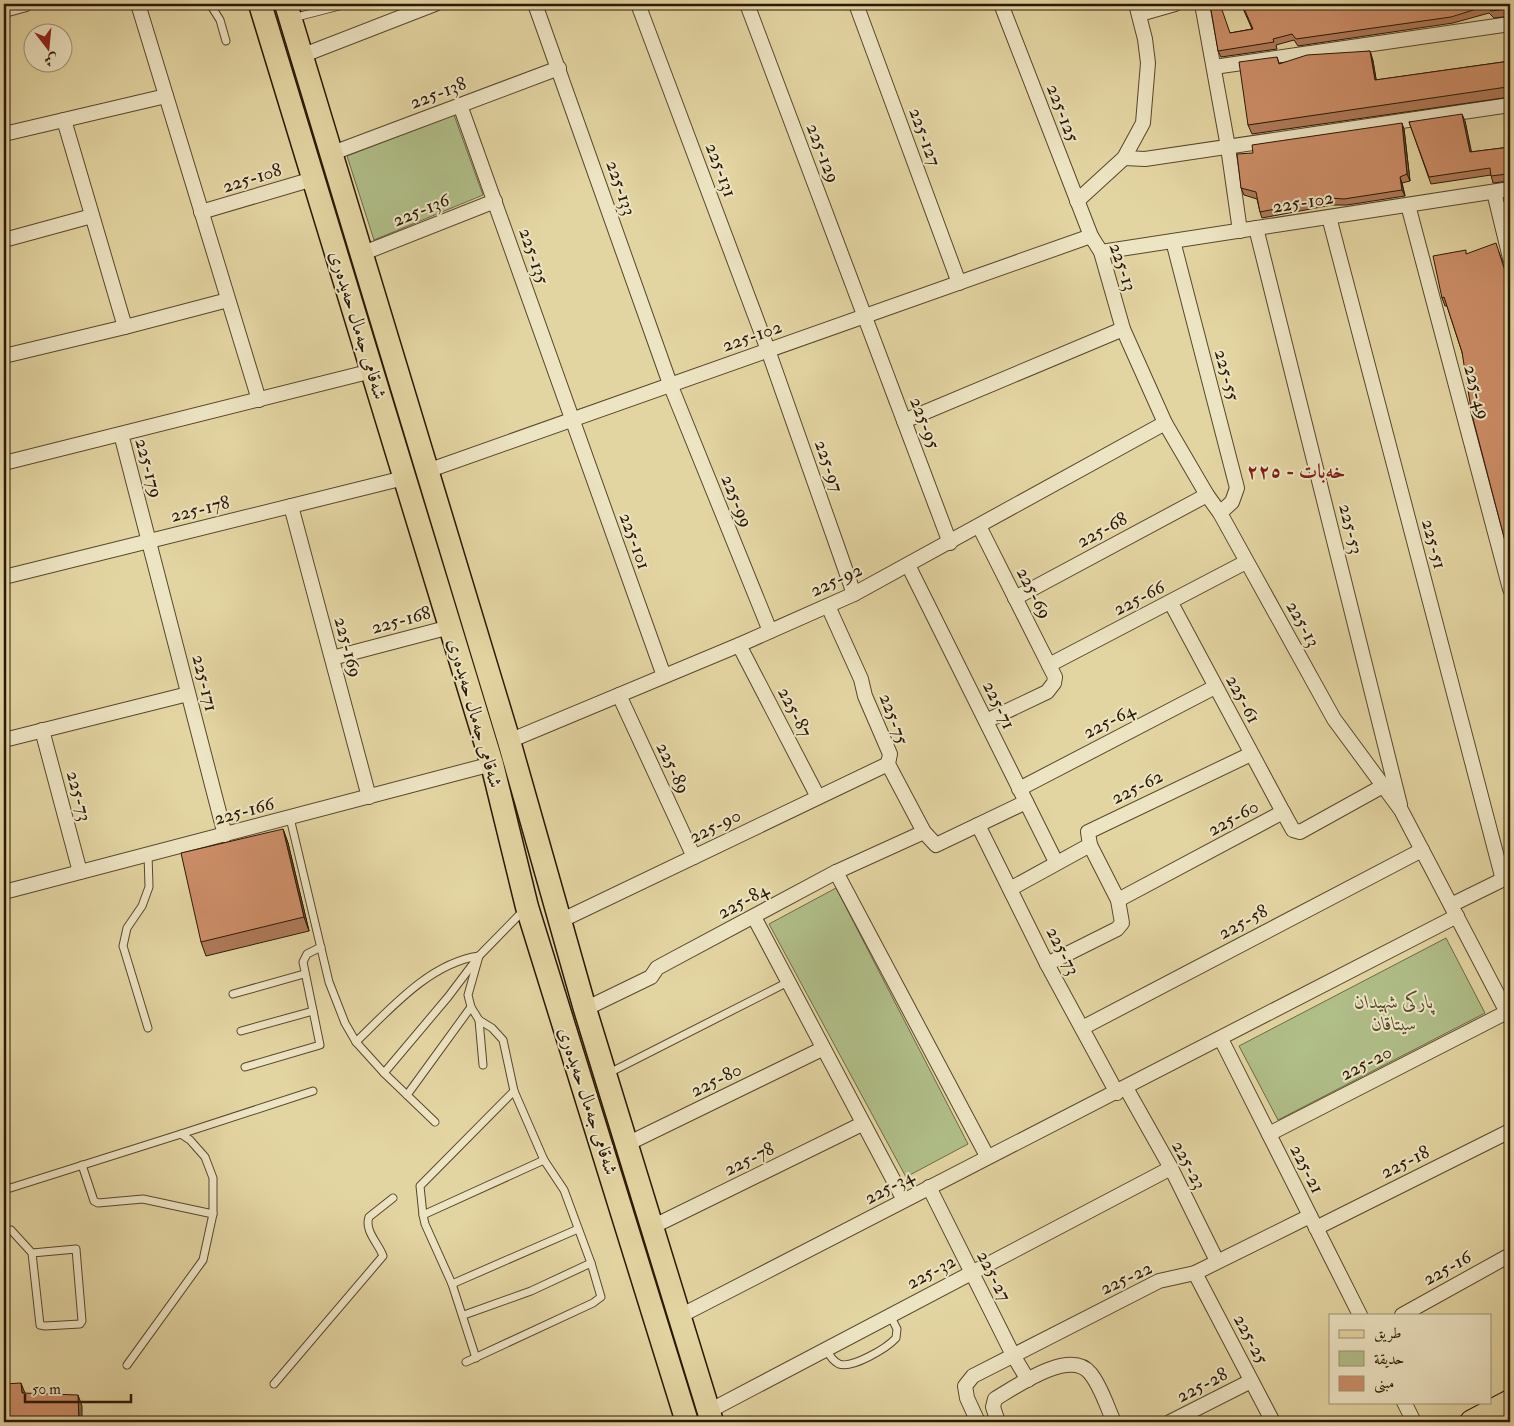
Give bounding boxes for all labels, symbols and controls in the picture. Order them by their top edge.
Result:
north arrow [22,22,72,72]
text: ش [42,50,60,70]
street label: 225-138 [406,71,470,115]
street label: 225-125 [1041,81,1085,146]
street label: 225-127 [903,104,947,170]
street label: 225-129 [801,120,845,186]
street label: 225-131 [700,139,742,201]
street label: 225-133 [600,157,642,219]
street label: 225-108 [219,158,285,198]
street label: 225-102 [1271,185,1335,219]
street label: 225-136 [389,187,454,232]
street label: 225-135 [513,225,555,288]
street label: 225-13 [1104,240,1142,294]
street label: شەقامی جەمال حەیدەری [324,248,392,402]
street label: 225-102 [719,315,785,357]
street label: 225-55 [1209,347,1246,404]
street label: 225-49 [1458,362,1496,422]
street label: 225-95 [904,394,946,453]
street label: 225-179 [130,436,168,500]
street label: 225-97 [809,437,849,496]
district label: خەبات - ٢٢٥ [1247,459,1345,484]
street label: 225-99 [716,471,758,531]
street label: 225-178 [168,490,232,528]
street label: 225-53 [1333,501,1369,557]
street label: 225-68 [1072,507,1132,553]
street label: 225-101 [614,509,656,573]
street label: 225-51 [1416,516,1452,572]
street label: 225-92 [806,558,866,602]
street label: 225-69 [1011,563,1057,623]
street label: 225-66 [1109,574,1170,621]
street label: 225-13 [1280,596,1326,652]
street label: 225-168 [369,601,434,639]
street label: 225-169 [328,614,368,680]
street label: شەقامی جەمال حەیدەری [442,635,508,791]
street label: 225-171 [186,652,224,714]
street label: 225-61 [1220,670,1266,728]
street label: 225-71 [977,677,1021,733]
street label: 225-87 [772,683,818,741]
street label: 225-75 [874,690,915,748]
street label: 225-64 [1079,697,1140,744]
street label: 225-89 [651,738,695,798]
street label: 225-62 [1107,764,1167,810]
street label: 225-73 [61,768,97,824]
street label: 225-166 [211,791,278,831]
street label: 225-60 [1203,794,1263,842]
street label: 225-90 [685,803,745,849]
street label: 225-84 [713,877,773,924]
street label: 225-58 [1214,899,1272,945]
street label: 225-73 [1041,923,1085,979]
park label: پارکی شهیدان سیتاقان [1354,990,1435,1036]
street label: شەقامی جەمال حەیدەری [553,1024,623,1178]
street label: 225-20 [1336,1040,1396,1086]
street label: 225-80 [686,1057,746,1103]
street label: 225-23 [1166,1136,1212,1194]
street label: 225-78 [720,1137,778,1181]
street label: 225-21 [1285,1140,1329,1198]
street label: 225-18 [1377,1140,1433,1184]
street label: 225-34 [860,1164,919,1210]
street label: 225-16 [1418,1244,1477,1291]
street label: 225-27 [971,1247,1017,1306]
street label: 225-32 [902,1249,960,1295]
street label: 225-22 [1096,1256,1156,1300]
street label: 225-25 [1228,1310,1274,1369]
legend [1329,1314,1492,1404]
text: طريق [1374,1324,1401,1343]
text: حديقة [1374,1350,1404,1369]
street label: 225-28 [1172,1362,1232,1408]
scale bar [25,1371,131,1403]
text: مبنى [1374,1374,1394,1394]
text: 50 m [32,1380,61,1399]

